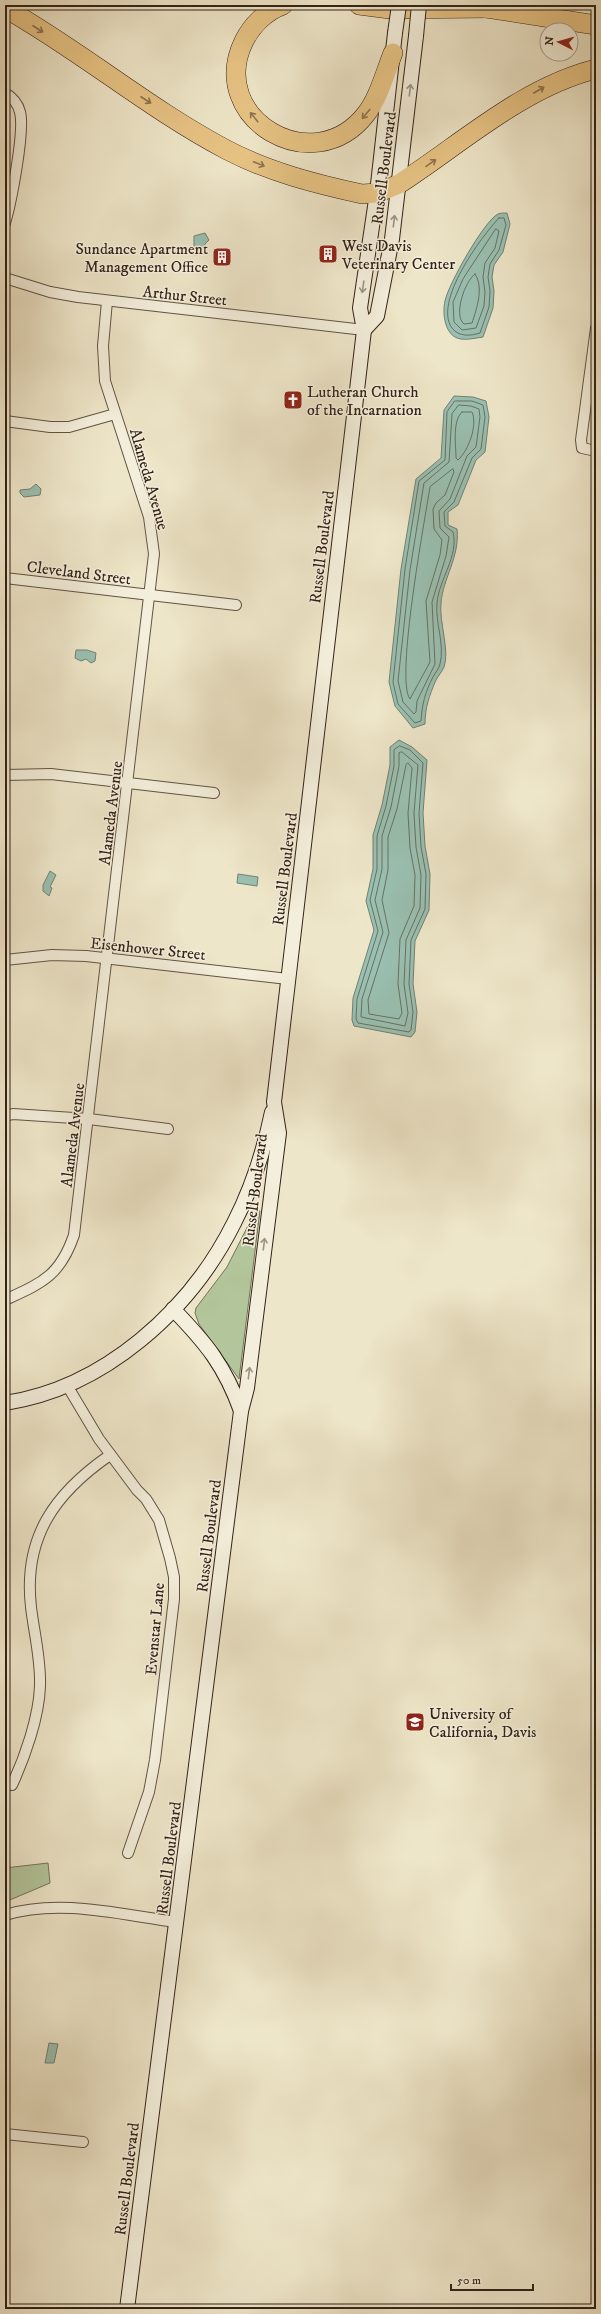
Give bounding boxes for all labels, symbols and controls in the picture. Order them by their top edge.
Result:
north arrow [539,22,579,62]
one-way arrow [32,25,43,33]
text: N [543,36,557,46]
one-way arrow [406,84,413,97]
one-way arrow [533,86,545,94]
one-way arrow [140,96,151,104]
one-way arrow [361,109,370,119]
street label: Russell Boulevard [367,111,401,226]
one-way arrow [249,112,258,123]
one-way arrow [426,159,437,167]
one-way arrow [253,161,265,169]
one-way arrow [391,215,398,228]
place label: West Davis Veterinary Center [341,236,455,274]
place label: Sundance Apartment Management Office [75,239,208,277]
building icon: West Davis Veterinary Center [317,243,339,265]
building icon: Sundance Apartment Management Office [211,246,233,268]
one-way arrow [359,280,367,293]
street label: Arthur Street [142,282,228,310]
place label: Lutheran Church of the Incarnation [307,382,423,420]
church icon: Lutheran Church of the Incarnation [282,389,304,411]
street label: Alameda Avenue [125,426,173,533]
street label: Russell Boulevard [305,490,339,605]
street label: Cleveland Street [26,557,132,589]
street label: Alameda Avenue [95,760,127,866]
street label: Russell Boulevard [268,812,302,927]
street label: Eisenhower Street [89,933,207,965]
street label: Alameda Avenue [57,1082,89,1188]
street label: Russell Boulevard [238,1133,272,1248]
one-way arrow [261,1238,268,1251]
one-way arrow [245,1367,252,1380]
street label: Russell Boulevard [192,1479,226,1594]
street label: Evenstar Lane [141,1582,169,1676]
place label: University of California, Davis [429,1704,536,1742]
school or university icon: University of California, Davis [404,1711,426,1733]
street label: Russell Boulevard [152,1801,186,1916]
street label: Russell Boulevard [110,2122,144,2237]
scale bar [451,2266,533,2292]
text: 50 m [457,2273,481,2288]

